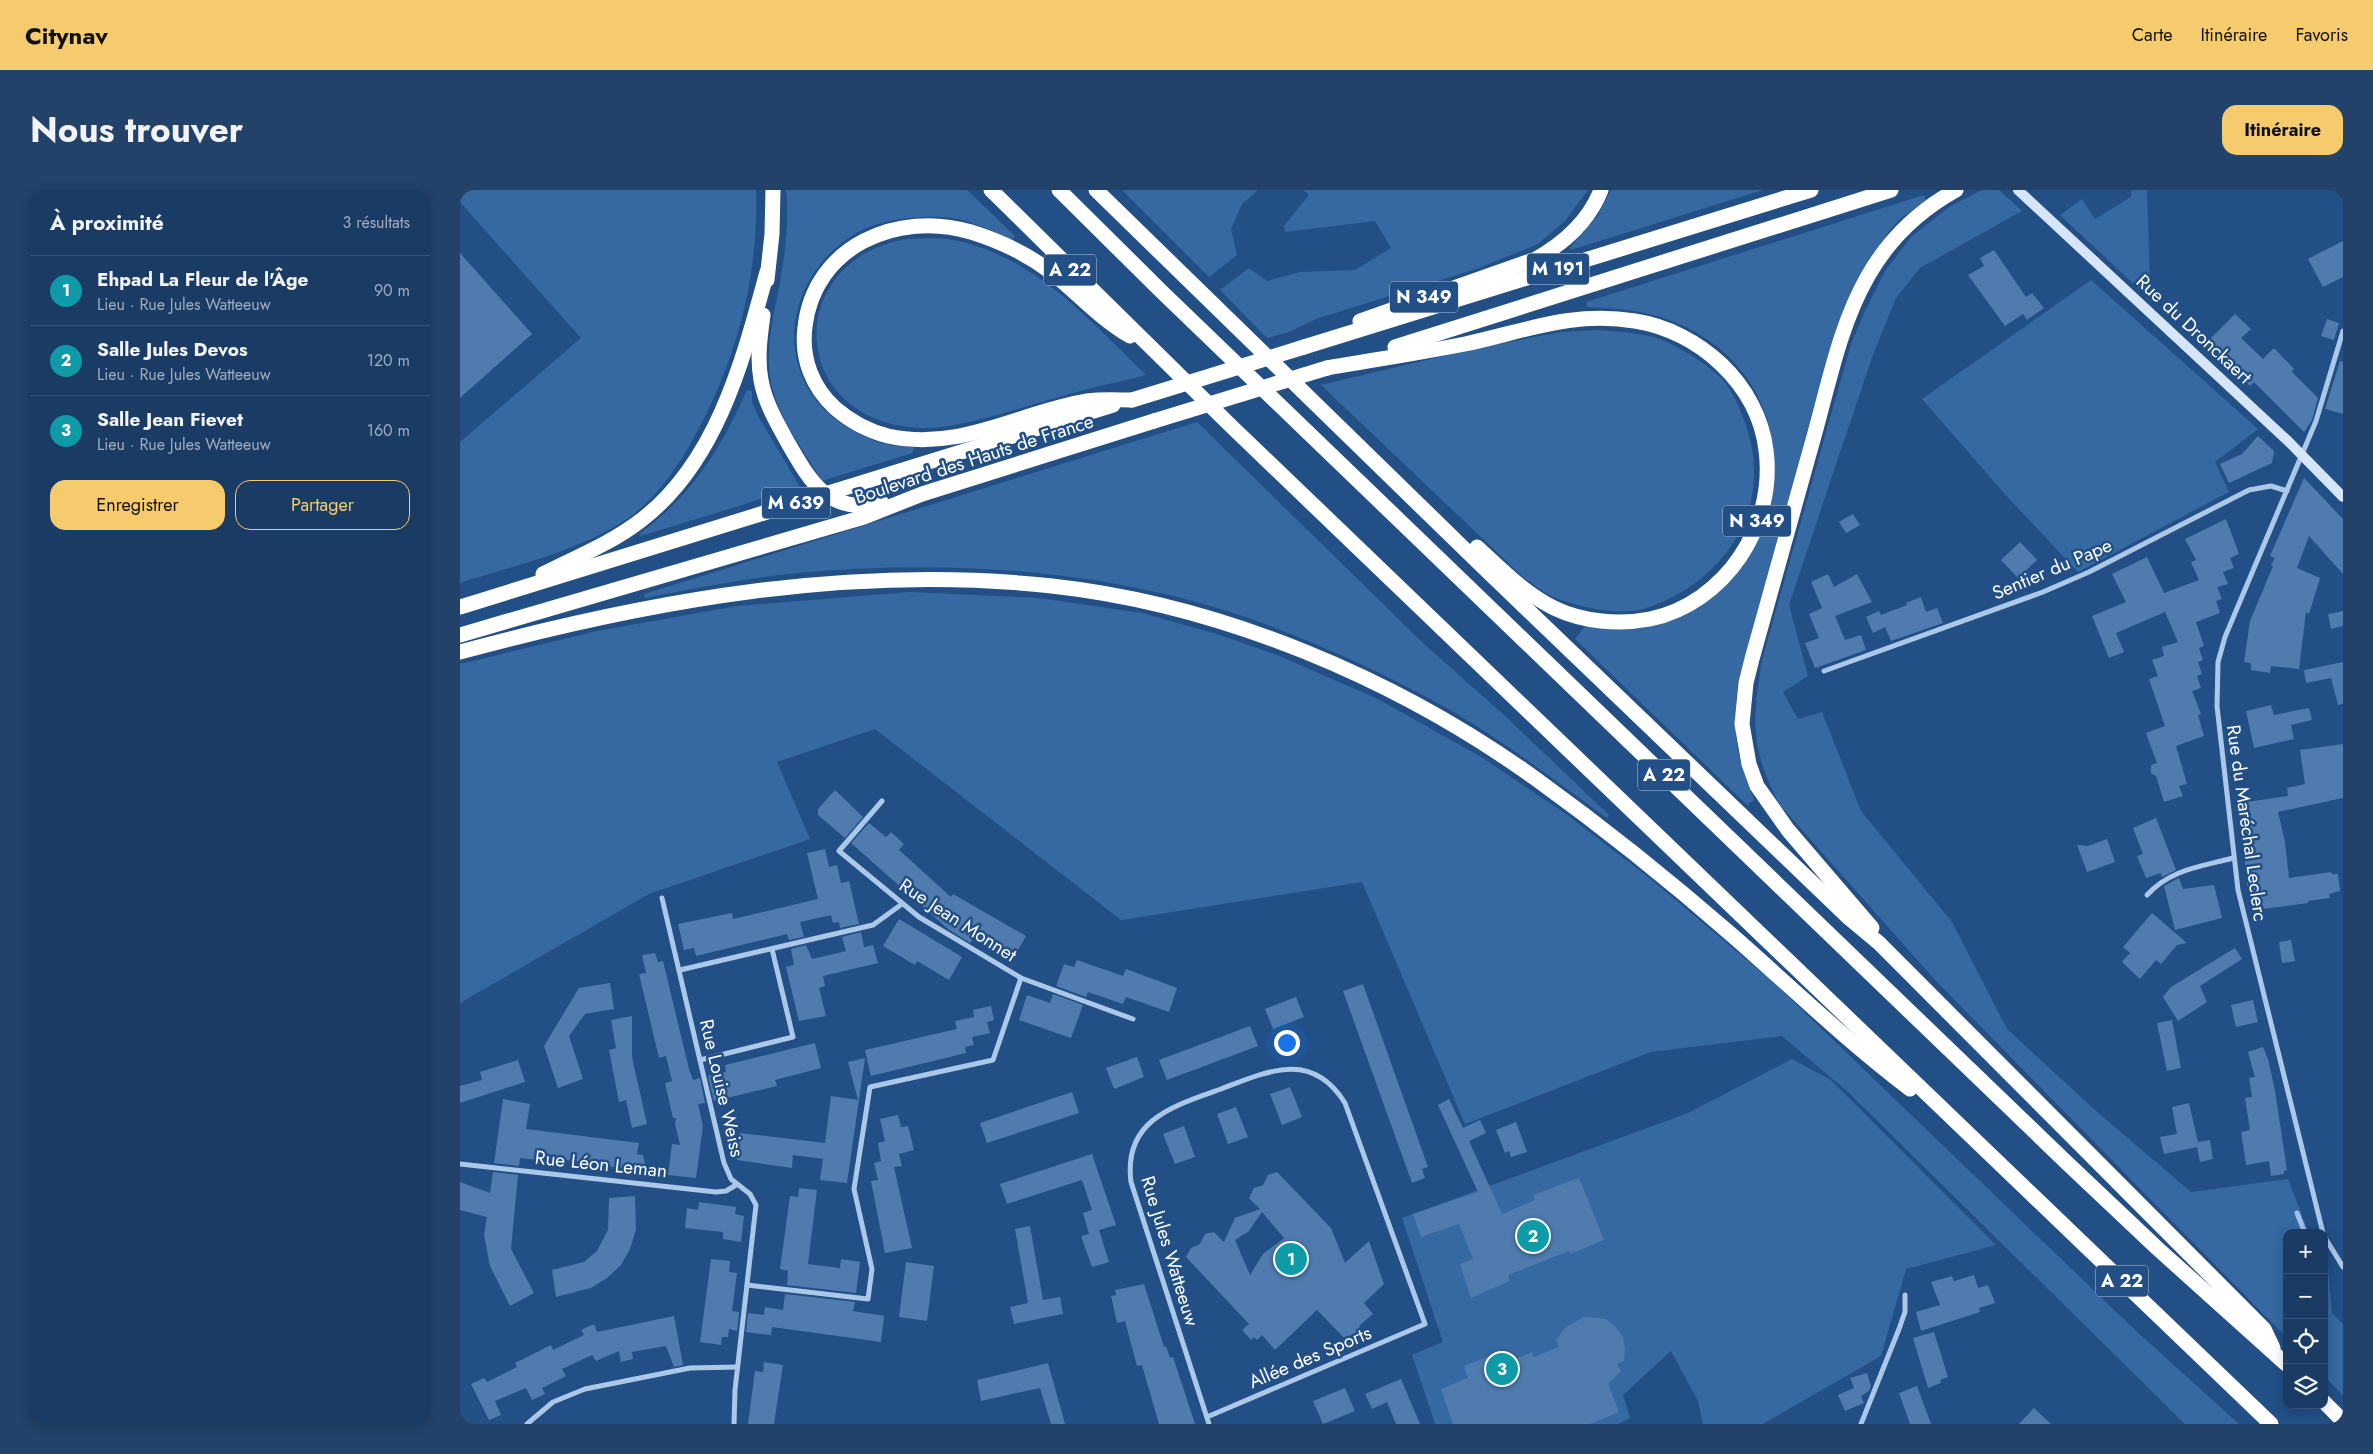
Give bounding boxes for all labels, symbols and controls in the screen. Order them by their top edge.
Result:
text: Citynav [25,18,108,53]
text: Carte [2132,22,2173,48]
text: Itinéraire [2201,22,2267,48]
text: Favoris [2295,22,2348,48]
text: Nous trouver [30,105,243,155]
button: Itinéraire [2222,105,2343,155]
text: À proximité [50,208,164,238]
text: 3 résultats [343,211,410,234]
road number: A 22 [1044,254,1096,286]
road number: M 191 [1527,254,1589,285]
text: Ehpad La Fleur de l'Âge [97,266,308,293]
street label: Rue du Dronckaert [2130,268,2258,390]
text: 1 [62,279,70,302]
text: 90 m [374,279,410,302]
road number: N 349 [1390,281,1458,312]
text: Lieu · Rue Jules Watteeuw [97,293,271,316]
text: Salle Jules Devos [97,336,248,363]
text: 2 [61,349,71,372]
text: 120 m [367,349,410,372]
text: Lieu · Rue Jules Watteeuw [97,363,271,386]
text: Salle Jean Fievet [97,406,243,433]
street label: Boulevard des Hauts de France [851,407,1097,510]
text: 3 [61,419,71,442]
text: 160 m [367,419,410,442]
text: Lieu · Rue Jules Watteeuw [97,433,271,456]
button: Enregistrer [50,480,225,530]
button: Partager [235,480,410,530]
road number: M 639 [762,488,830,518]
road number: N 349 [1723,506,1791,536]
street label: Sentier du Pape [1988,532,2116,606]
street label: Rue du Maréchal Leclerc [2220,723,2274,923]
road number: A 22 [1638,760,1690,790]
street label: Rue Jean Monnet [894,872,1022,968]
street label: Rue Louise Weiss [693,1017,751,1160]
your location [1274,1030,1300,1056]
street label: Rue Léon Leman [534,1144,668,1184]
street label: Rue Jules Watteeuw [1134,1173,1206,1330]
pin: 2 [1517,1217,1549,1255]
map controls [2283,1229,2328,1409]
button: + [2283,1229,2328,1274]
pin: 1 [1275,1240,1307,1278]
road number: A 22 [2096,1266,2148,1296]
button: − [2283,1274,2328,1319]
street label: Allée des Sports [1244,1319,1376,1395]
button: locate [2283,1319,2328,1364]
pin: 3 [1486,1350,1518,1388]
button: layers [2283,1364,2328,1409]

